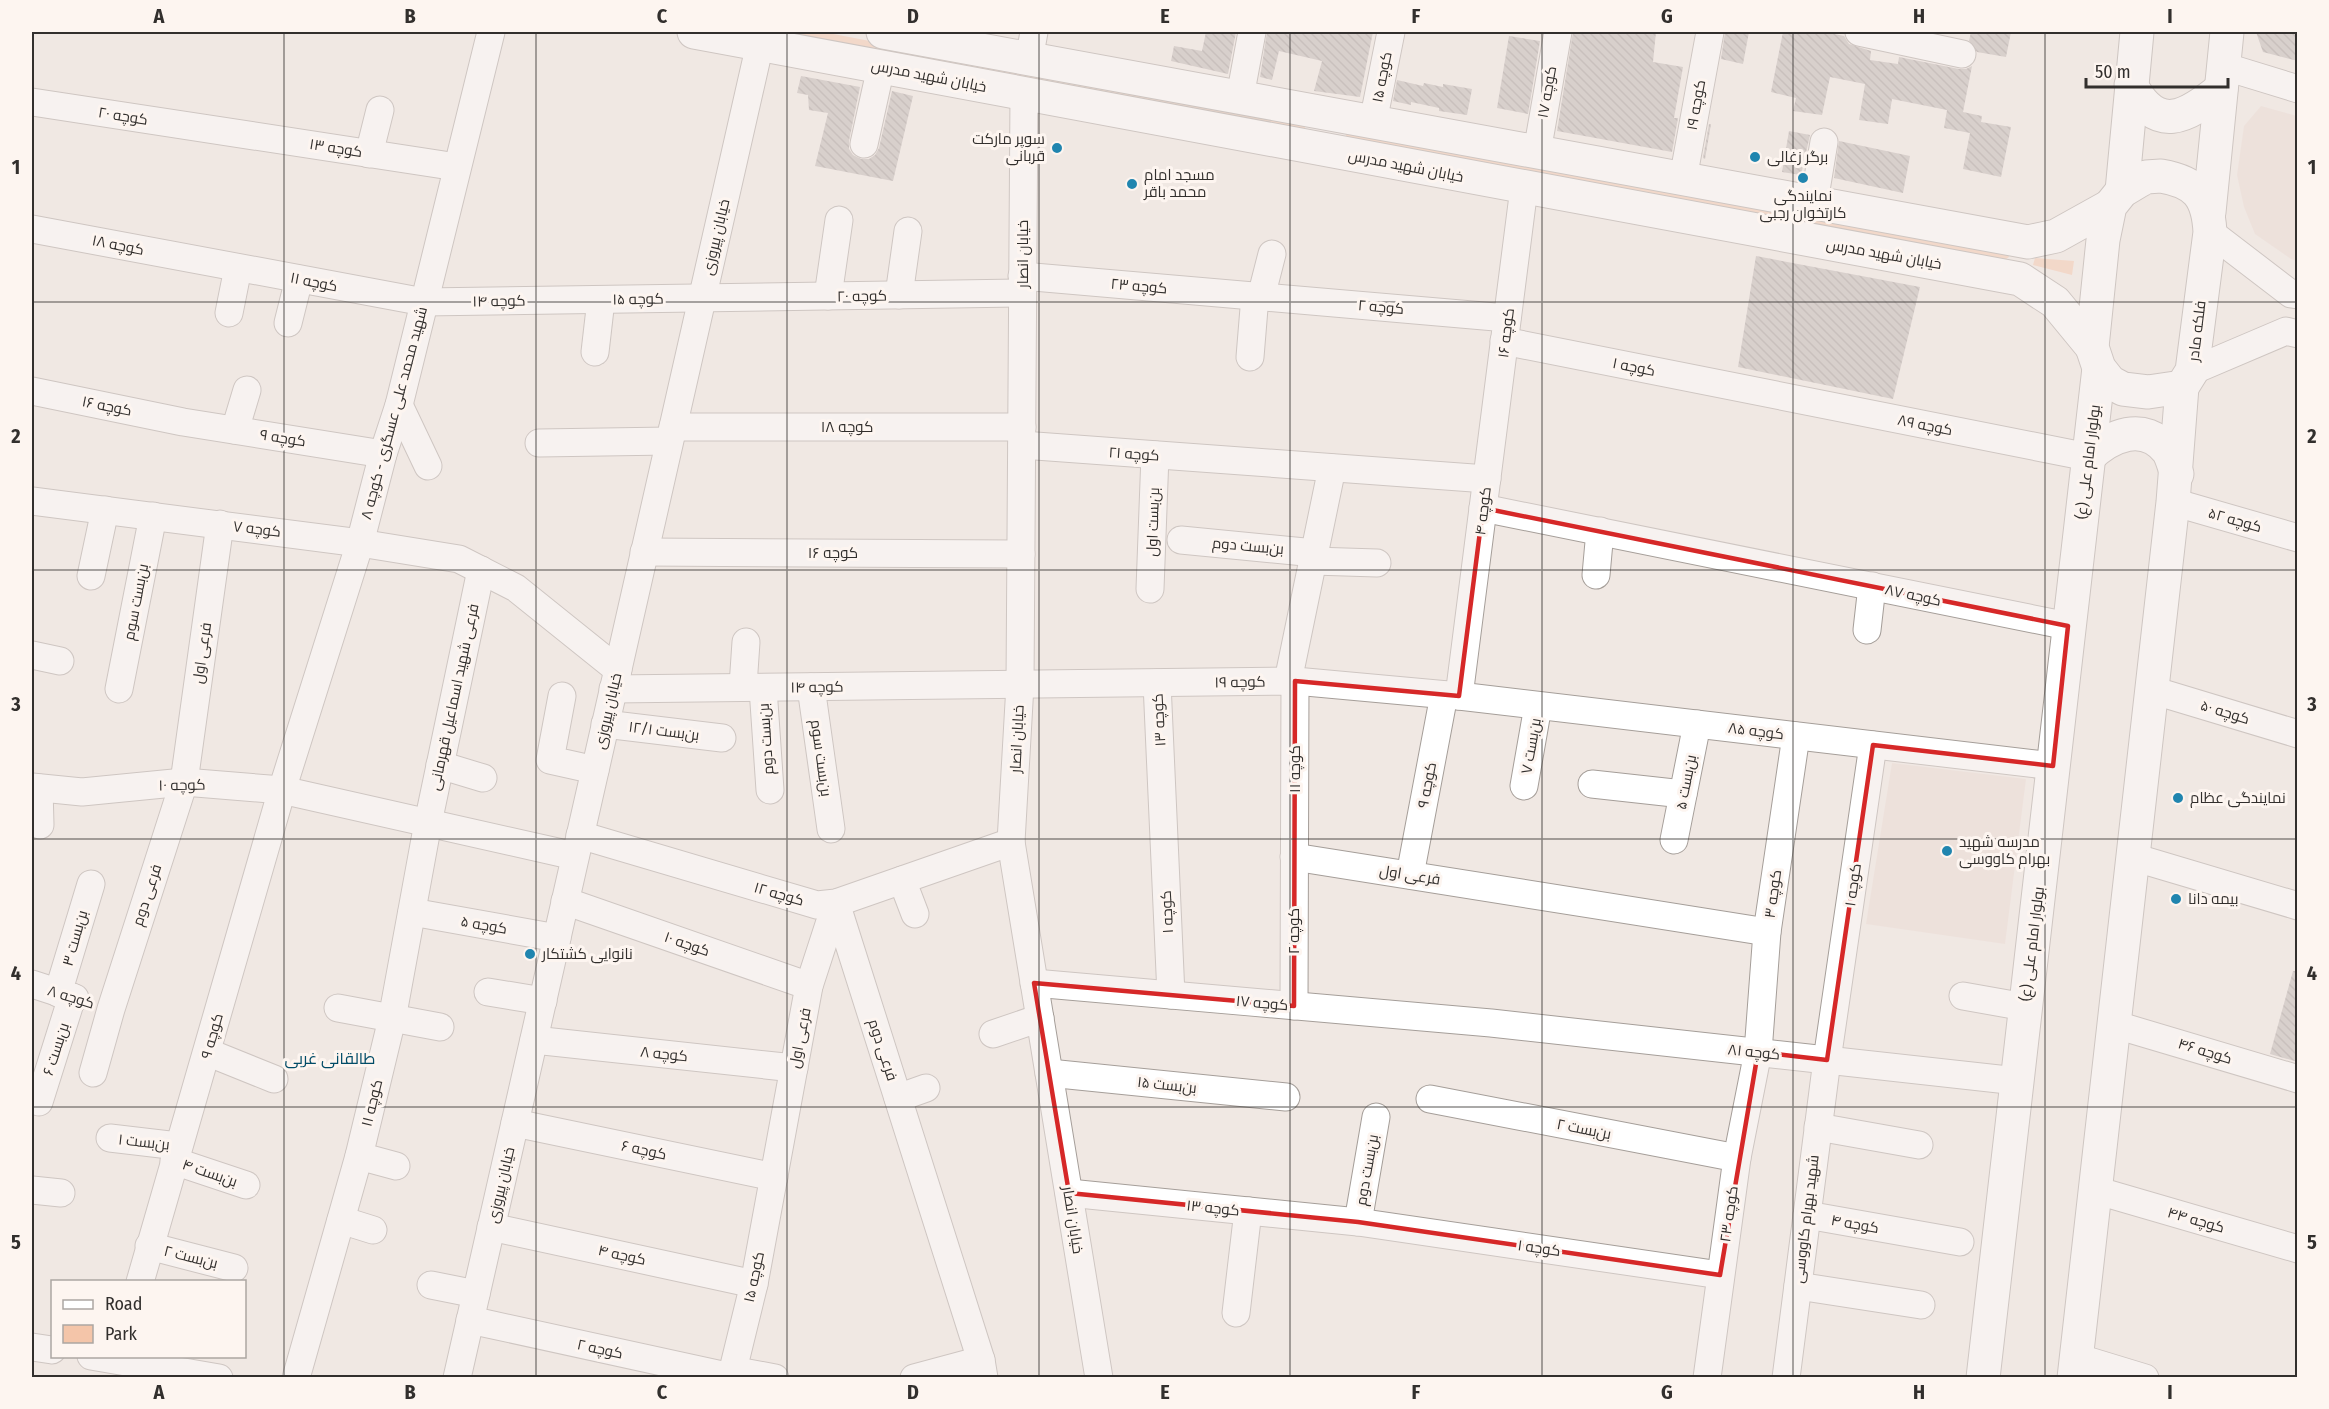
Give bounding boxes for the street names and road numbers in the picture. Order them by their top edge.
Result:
street label: کوچه ۱۵ [1368,50,1397,104]
street label: خیابان شهید مدرس [870,56,988,97]
street label: کوچه ۱۷ [1534,65,1561,120]
street label: کوچه ۱۹ [1683,78,1710,132]
street label: کوچه ۲۰ [97,103,149,130]
street label: کوچه ۱۳ [308,135,364,162]
street label: خیابان شهید مدرس [1347,146,1465,187]
street label: خیابان پیروزی [699,197,734,277]
street label: خیابان انصار [1014,220,1033,289]
street label: کوچه ۱۸ [90,231,146,260]
street label: خیابان شهید مدرس [1825,235,1943,274]
street label: کوچه ۱۱ [289,269,339,296]
street label: کوچه ۲۳ [1110,275,1168,298]
street label: کوچه ۲۰ [837,287,887,306]
street label: کوچه ۱۵ [612,290,664,309]
street label: کوچه ۱۴ [472,292,526,311]
street label: کوچه ۲ [1357,296,1405,319]
street label: فلکه مادر [2184,300,2210,363]
street label: شهید محمد علی عسگری - کوچه ۸ [357,305,432,522]
street label: کوچه ۱۶ [1494,307,1519,359]
street label: کوچه ۱ [1611,354,1657,381]
street label: کوچه ۱۶ [80,392,133,421]
street label: بولوار امام علی (ع) [2072,404,2106,521]
street label: کوچه ۸۹ [1896,411,1954,440]
street label: کوچه ۱۸ [821,418,873,437]
street label: کوچه ۹ [259,425,307,452]
street label: کوچه ۲۱ [1108,443,1160,466]
street label: کوچه ۴ [1471,486,1496,536]
street label: بن‌بست اول [1143,487,1164,557]
street label: کوچه ۵۲ [2206,504,2264,537]
street label: کوچه ۷ [232,517,282,542]
street label: بن‌بست دوم [1211,534,1285,559]
street label: کوچه ۱۶ [808,544,858,563]
street label: بن‌بست سوم [120,562,153,642]
street label: کوچه ۸۷ [1883,580,1943,611]
street label: فرعی شهید اسماعیل قهرمانی [425,602,484,792]
street label: فرعی اول [189,621,216,685]
street label: خیابان پیروزی [591,671,626,751]
street label: کوچه ۱۹ [1214,673,1266,692]
street label: کوچه ۱۴ [790,678,844,697]
street label: کوچه ۱۳ [1149,693,1170,747]
street label: کوچه ۵۰ [2198,696,2252,729]
street label: بن‌بست دوم [755,702,778,776]
street label: خیابان انصار [1006,704,1029,775]
street label: بن‌بست ۷ [1517,717,1546,776]
street label: بن‌بست ۱۲/۱ [627,718,701,745]
street label: بن‌بست سوم [806,718,835,798]
street label: کوچه ۸۵ [1727,719,1785,744]
street label: کوچه ۱۱ [1286,745,1305,793]
street label: بن‌بست ۵ [1672,753,1701,811]
street label: کوچه ۹ [1414,761,1441,810]
street label: کوچه ۱۰ [158,776,206,795]
street label: فرعی اول [1378,861,1442,890]
street label: فرعی دوم [129,862,166,929]
street label: کوچه ۱ [1841,862,1866,908]
street label: کوچه ۳ [1761,869,1786,920]
street label: کوچه ۱۲ [752,878,806,911]
street label: بولوار امام علی (ع) [2016,886,2050,1003]
street label: کوچه ۱ [1157,890,1178,934]
street label: بن‌بست ۳ [58,908,93,968]
street label: کوچه ۲ [1285,908,1304,954]
street label: کوچه ۵ [459,912,509,939]
street label: کوچه ۱۰ [662,928,712,961]
street label: کوچه ۸ [45,981,97,1014]
street label: کوچه ۱۷ [1235,992,1289,1015]
street label: فرعی اول [785,1006,816,1070]
street label: کوچه ۹ [197,1011,228,1061]
street label: فرعی دوم [864,1017,901,1084]
street label: بن‌بست ۶ [39,1020,74,1078]
street label: کوچه ۴۶ [2175,1034,2234,1069]
street label: کوچه ۸۱ [1727,1040,1781,1065]
street label: کوچه ۸ [639,1043,689,1066]
street label: بن‌بست ۱۵ [1136,1073,1198,1098]
street label: کوچه ۱۱ [357,1078,387,1129]
street label: بن‌بست ۲ [1555,1115,1613,1144]
street label: بن‌بست ۱ [117,1130,171,1155]
street label: بن‌بست دوم [1352,1133,1383,1207]
street label: کوچه ۶ [620,1136,668,1165]
street label: خیابان پیروزی [484,1145,519,1225]
street label: شهید بهرام کاووسی [1789,1154,1824,1284]
street label: بن‌بست ۴ [180,1155,240,1192]
street label: خیابان انصار [1058,1184,1087,1255]
street label: کوچه ۲۳ [1716,1185,1743,1243]
street label: کوچه ۱۳ [1185,1196,1240,1221]
street label: کوچه ۴۴ [2165,1203,2227,1238]
street label: کوچه ۴ [1829,1211,1880,1238]
street label: کوچه ۱ [1516,1236,1562,1261]
street label: کوچه ۴ [596,1241,648,1270]
street label: بن‌بست ۲ [162,1242,220,1273]
street label: کوچه ۱۵ [740,1250,769,1304]
street label: کوچه ۲ [575,1335,625,1364]

